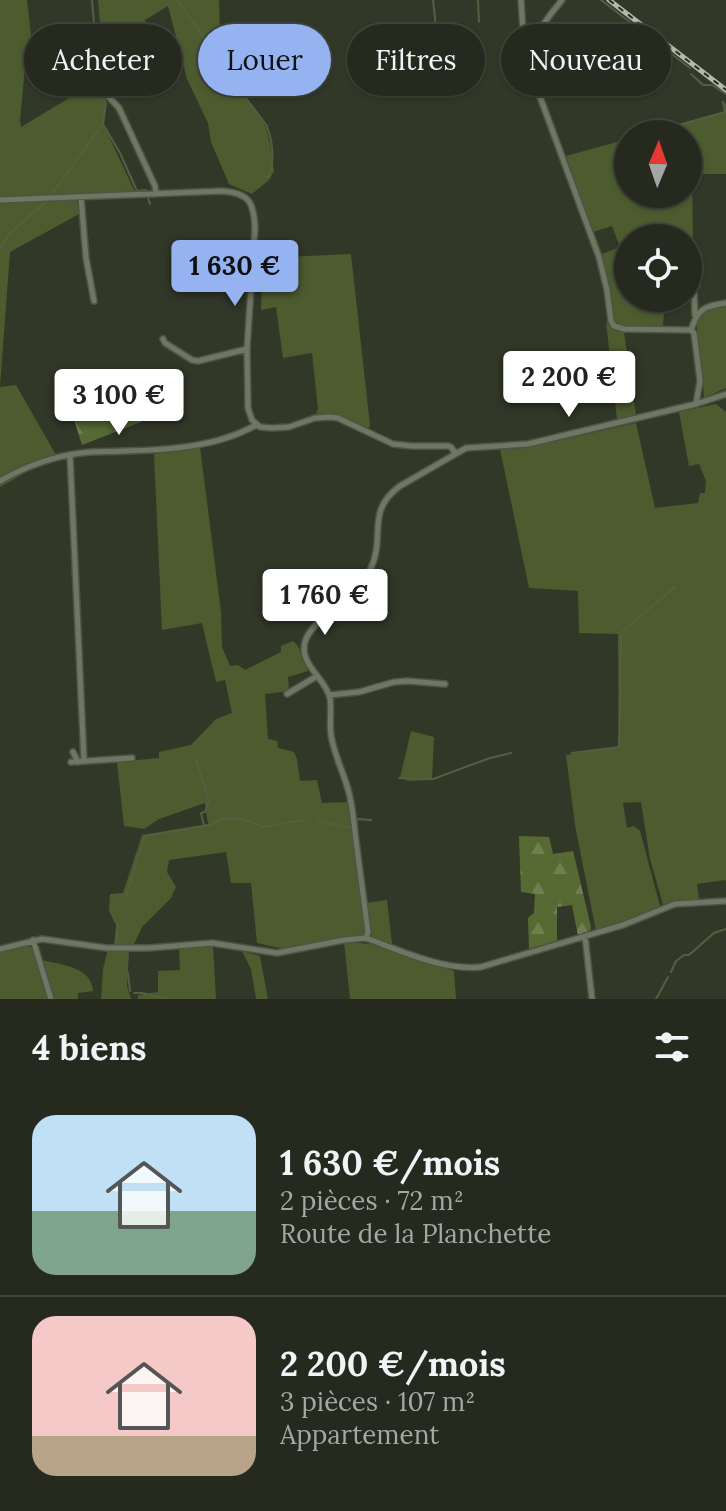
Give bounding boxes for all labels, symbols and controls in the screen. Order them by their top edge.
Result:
chip: Acheter [24,24,182,96]
chip: Louer [198,24,331,96]
chip: Filtres [347,24,485,96]
chip: Nouveau [501,24,671,96]
north arrow [614,120,702,208]
map controls [614,120,702,312]
button: locate [614,224,702,312]
pin: 1 630 € [161,240,309,308]
text: 1 630 € [189,249,281,282]
pin: 2 200 € [495,351,643,419]
text: 2 200 € [521,360,617,393]
pin: 3 100 € [45,369,193,437]
text: 3 100 € [73,378,165,411]
pin: 1 760 € [251,569,399,637]
text: 1 760 € [281,578,369,611]
icon: filters [650,1025,694,1069]
text: 4 biens [32,1026,147,1069]
text: 1 630 €/mois [280,1141,500,1184]
icon: home [96,1147,192,1243]
text: 2 pièces · 72 m² [280,1184,464,1217]
text: Route de la Planchette [280,1217,551,1250]
text: 2 200 €/mois [280,1342,506,1385]
icon: home [96,1348,192,1444]
text: 3 pièces · 107 m² [280,1385,475,1418]
text: Appartement [280,1418,439,1451]

